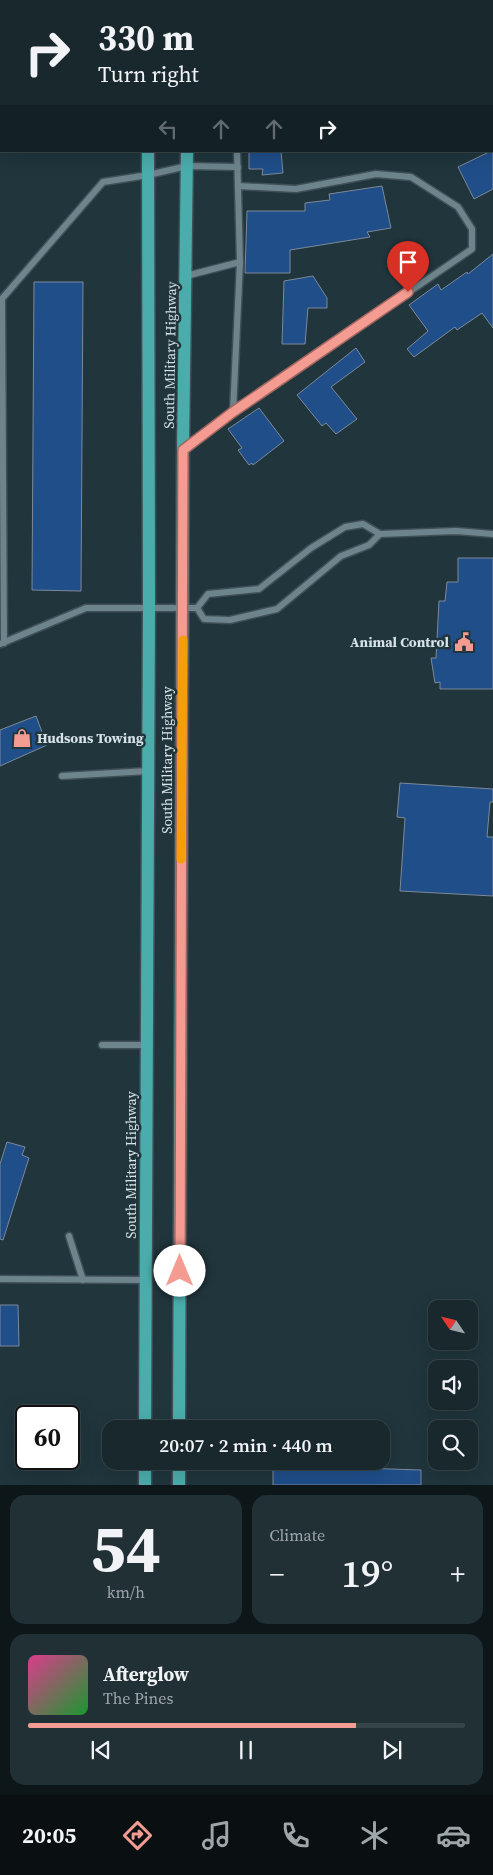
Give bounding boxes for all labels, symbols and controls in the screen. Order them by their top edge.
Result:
text: 330 m [98,14,194,62]
icon: right [15,20,80,85]
text: Turn right [98,59,199,89]
icon: left [154,115,182,143]
icon: ahead [207,115,235,143]
icon: ahead [260,115,288,143]
icon: right [313,115,341,143]
pin [387,241,429,292]
icon: arrive [394,248,422,276]
street label: South Military Highway [159,280,181,429]
public building icon: Animal Control [453,631,475,653]
place label: Animal Control [350,632,449,652]
street label: South Military Highway [157,686,177,834]
shop icon: Hudsons Towing [11,727,33,749]
place label: Hudsons Towing [37,728,144,748]
street label: South Military Highway [121,1091,141,1239]
position arrow [153,1244,205,1296]
north arrow [428,1300,478,1350]
map controls [428,1300,478,1470]
button: sound [428,1360,478,1410]
speed limit sign: 60 [15,1405,80,1470]
button: search [428,1420,478,1470]
text: 20:07 · 2 min · 440 m [159,1432,333,1458]
text: 54 [91,1504,161,1593]
text: Climate [270,1524,325,1546]
text: 19° [341,1548,393,1600]
text: − [270,1555,284,1593]
text: + [450,1555,465,1593]
text: km/h [107,1581,145,1603]
text: Afterglow [103,1661,189,1687]
text: The Pines [103,1687,173,1709]
icon: previous [87,1736,115,1764]
icon: pause [232,1736,260,1764]
icon: next [378,1736,406,1764]
icon: directions [120,1818,155,1853]
icon: music [199,1818,234,1853]
icon: phone [278,1818,313,1853]
icon: climate [357,1818,392,1853]
icon: car [436,1818,471,1853]
text: 20:05 [22,1820,76,1850]

